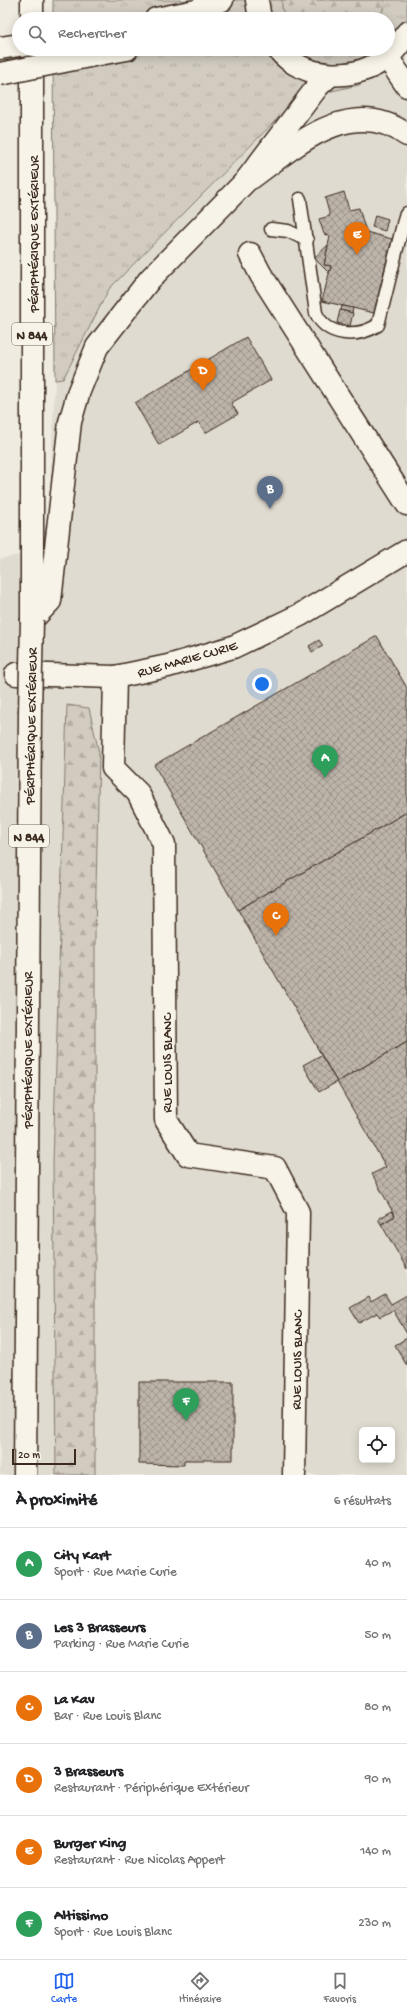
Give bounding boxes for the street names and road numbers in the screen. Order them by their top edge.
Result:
street label: PÉRIPHÉRIQUE EXTÉRIEUR [27,155,44,313]
road number: N 844 [12,323,52,345]
street label: RUE MARIE CURIE [136,638,241,683]
street label: PÉRIPHÉRIQUE EXTÉRIEUR [23,647,42,806]
road number: N 844 [9,825,49,847]
street label: PÉRIPHÉRIQUE EXTÉRIEUR [21,971,38,1129]
street label: RUE LOUIS BLANC [160,1012,177,1113]
street label: RUE LOUIS BLANC [289,1309,308,1410]

